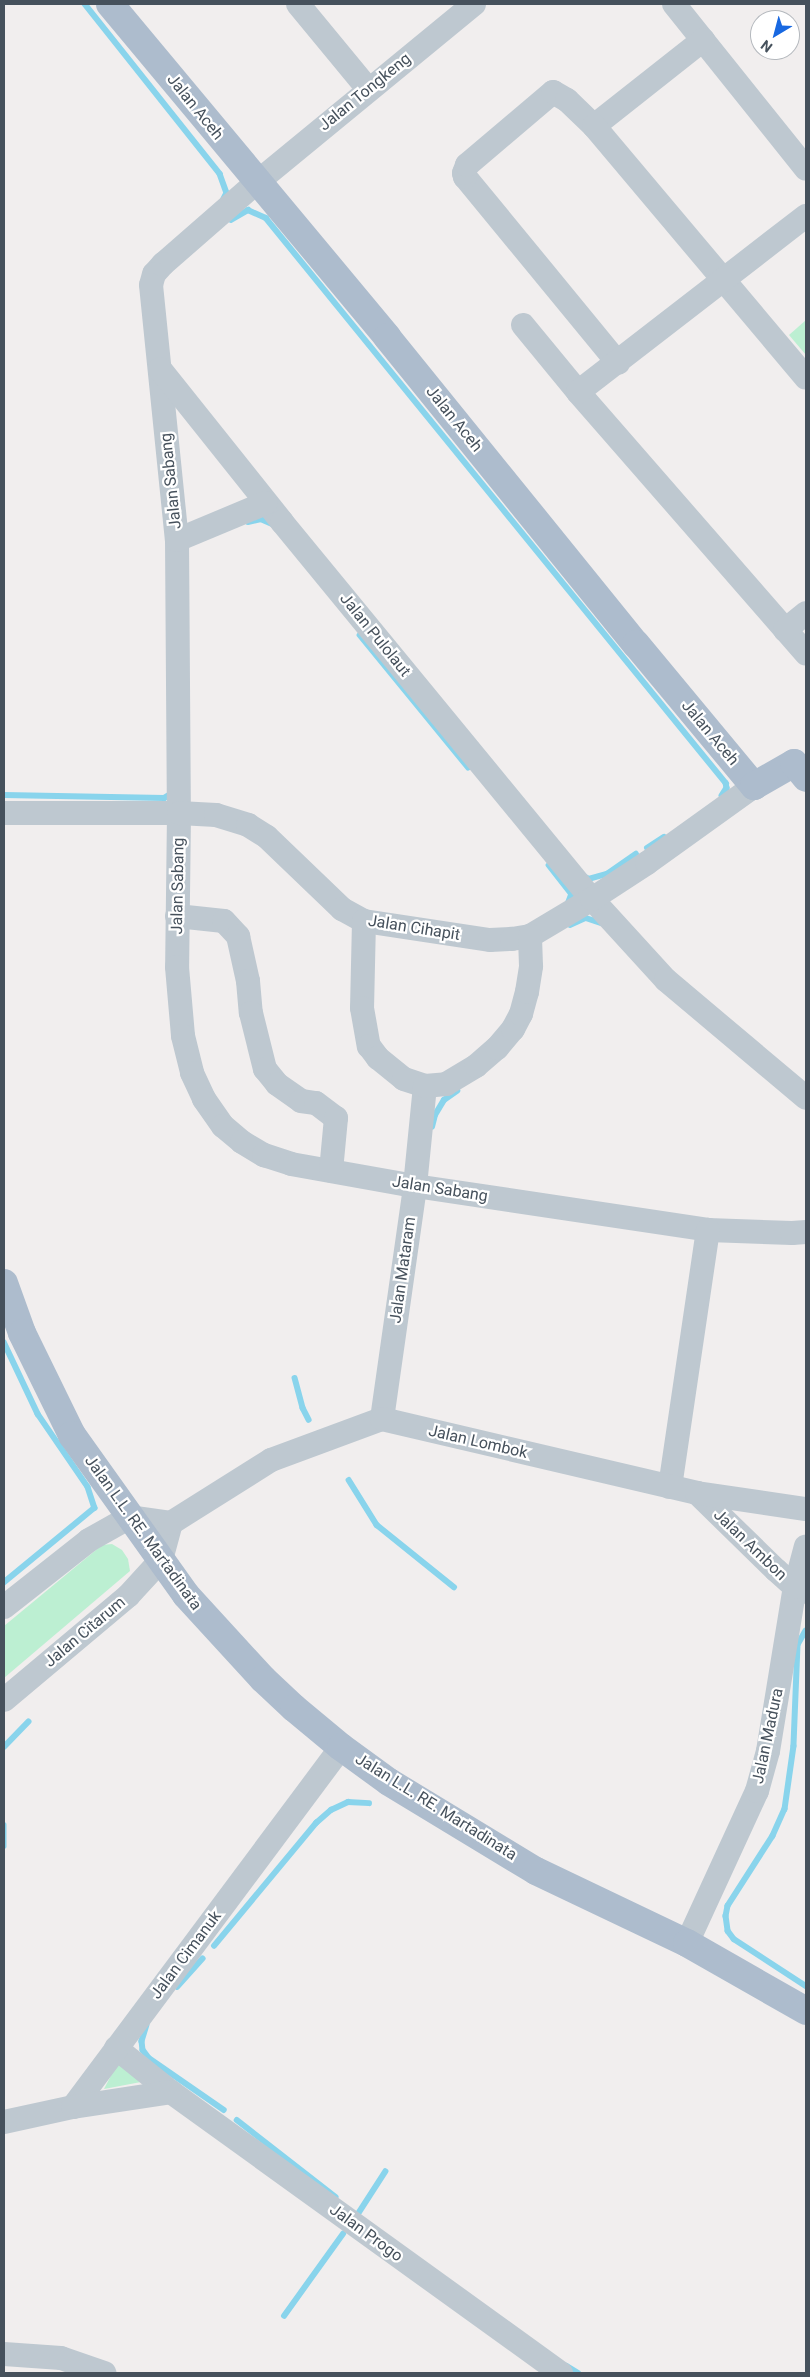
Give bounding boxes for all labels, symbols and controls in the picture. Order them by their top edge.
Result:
north arrow [750,10,800,60]
text: N [758,37,775,56]
street label: Jalan Tongkeng [315,49,415,135]
street label: Jalan Aceh [163,70,227,144]
street label: Jalan Aceh [422,382,486,456]
street label: Jalan Sabang [156,432,186,530]
street label: Jalan Pulolaut [336,590,414,680]
street label: Jalan Aceh [677,697,743,769]
street label: Jalan Sabang [168,838,188,934]
street label: Jalan Cihapit [367,911,461,945]
street label: Jalan Sabang [391,1172,489,1206]
street label: Jalan Mataram [386,1215,420,1325]
street label: Jalan Lombok [427,1421,529,1463]
street label: Jalan L.L. RE. Martadinata [80,1452,206,1614]
street label: Jalan Ambon [709,1505,791,1585]
street label: Jalan Citarum [41,1593,129,1671]
street label: Jalan Madura [748,1686,788,1786]
street label: Jalan L.L. RE. Martadinata [352,1749,520,1865]
street label: Jalan Cimanuk [147,1907,225,2003]
street label: Jalan Progo [326,2200,406,2266]

